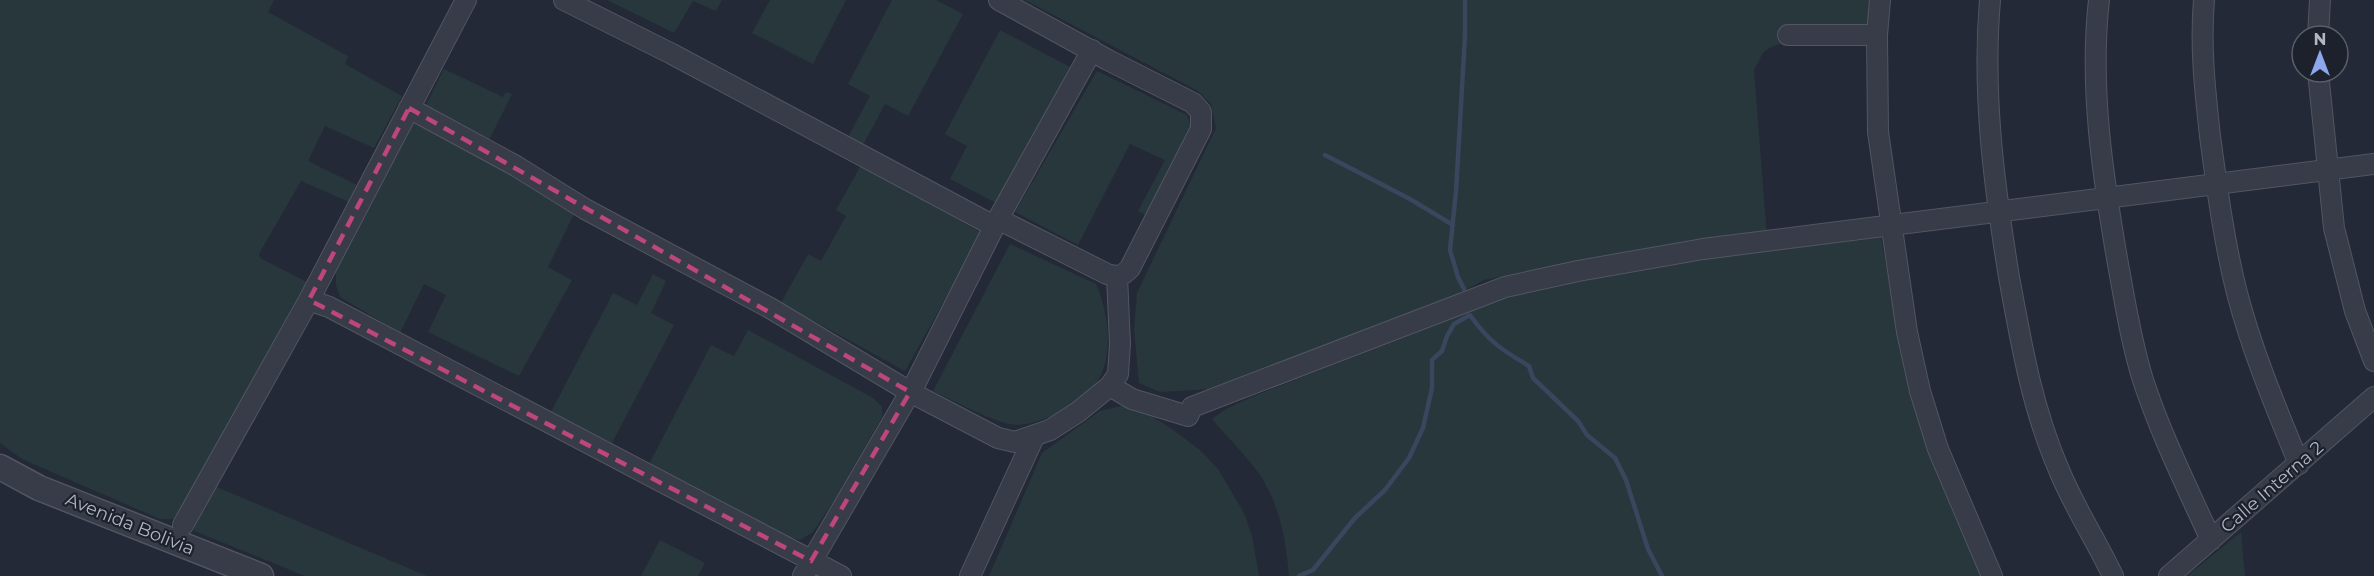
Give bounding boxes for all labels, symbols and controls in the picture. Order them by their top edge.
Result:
north arrow [2290,24,2350,84]
text: N [2314,30,2326,49]
street label: Calle Interna 2 [2216,436,2328,538]
street label: Avenida Bolivia [62,488,198,560]

